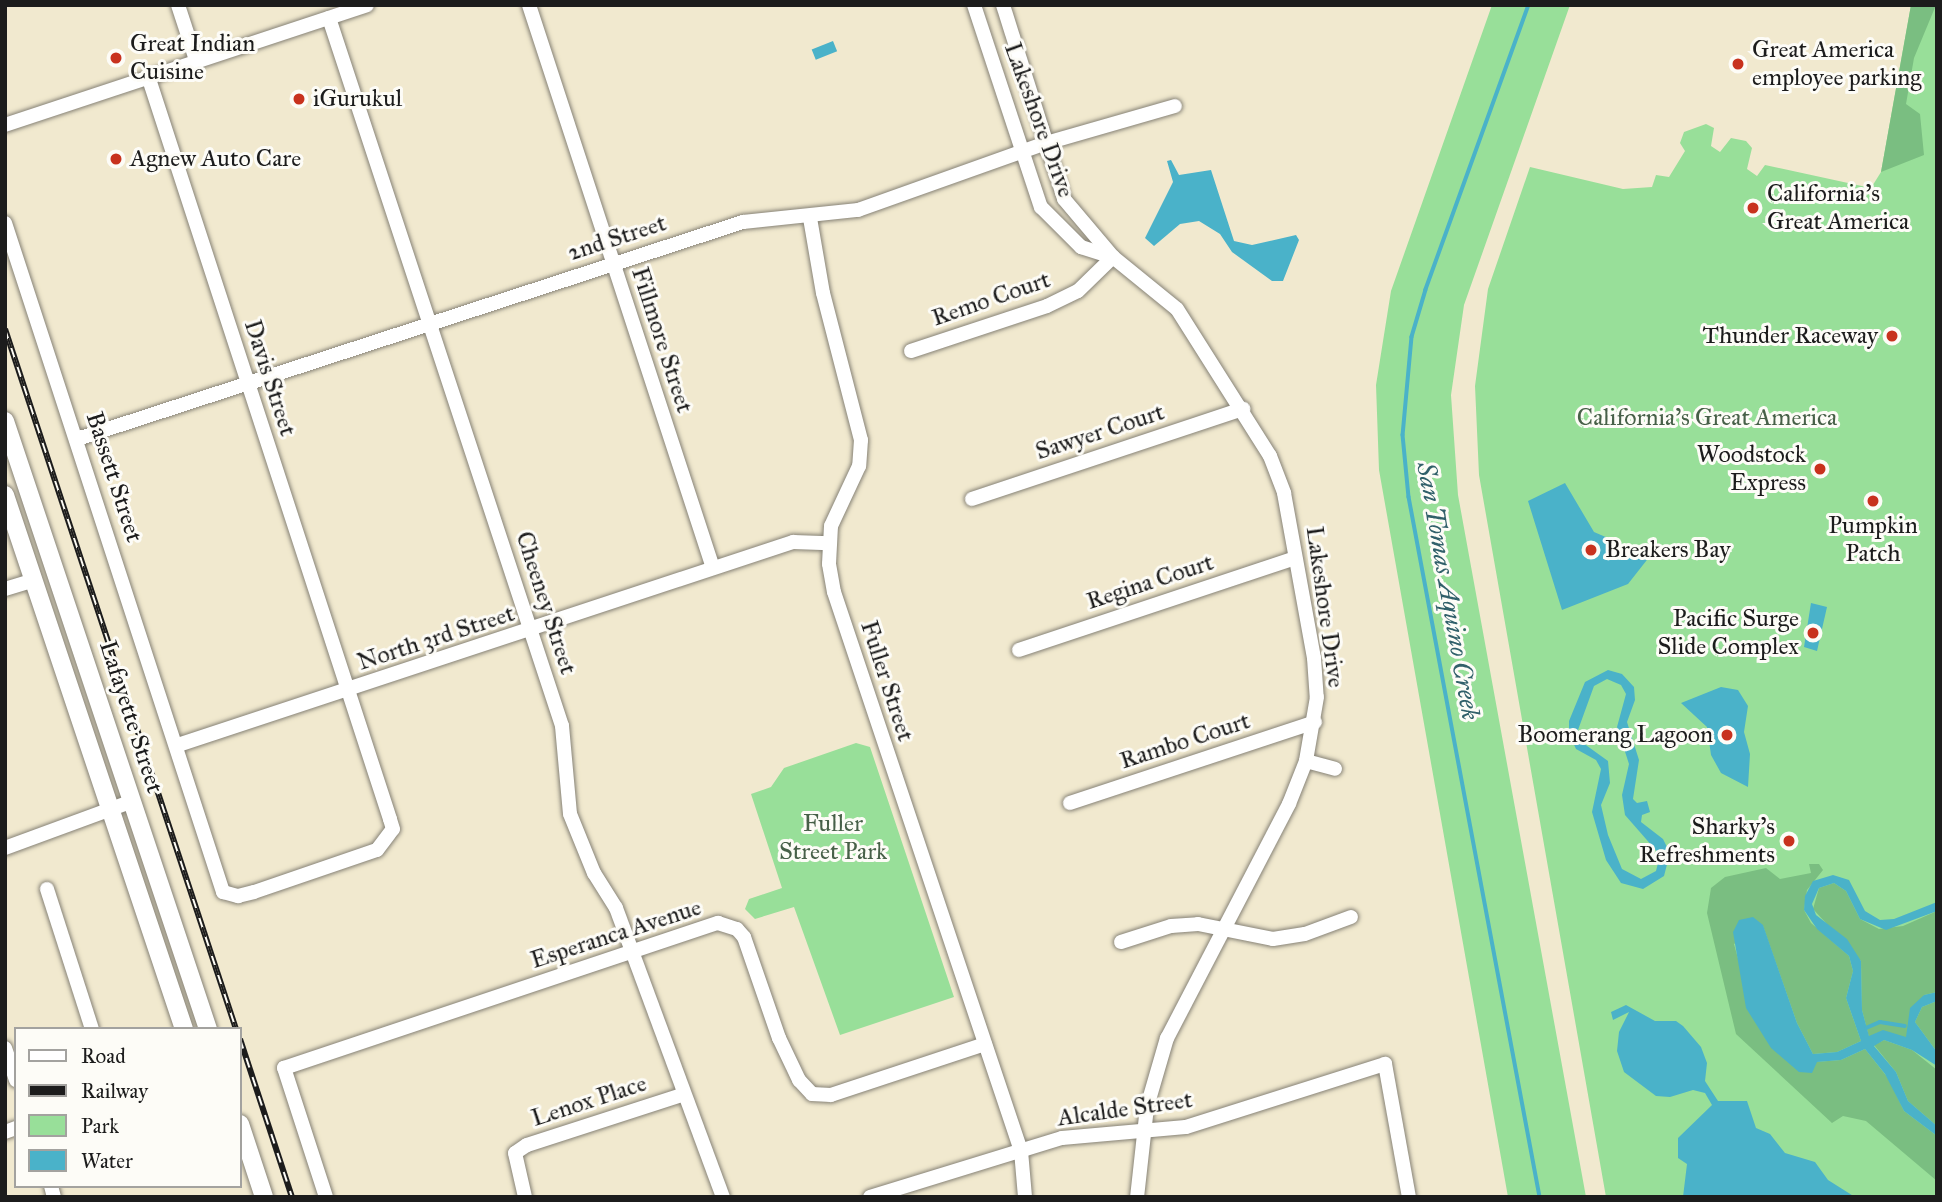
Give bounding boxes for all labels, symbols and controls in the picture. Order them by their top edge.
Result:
place label: Great Indian Cuisine [130,30,255,86]
place label: Great America employee parking [1752,36,1922,92]
street label: Lakeshore Drive [998,39,1080,201]
marker: Great Indian Cuisine [108,50,124,66]
marker: Great America employee parking [1730,56,1746,72]
place label: iGurukul [313,85,402,113]
marker: iGurukul [291,91,307,107]
place label: Agnew Auto Care [130,145,301,173]
marker: Agnew Auto Care [108,151,124,167]
place label: California’s Great America [1767,180,1909,236]
marker: California’s Great America [1745,200,1761,216]
street label: 2nd Street [564,209,670,267]
street label: Fillmore Street [625,264,699,416]
street label: Remo Court [928,265,1054,333]
street label: Davis Street [238,316,302,440]
place label: Thunder Raceway [1702,322,1878,350]
marker: Thunder Raceway [1884,328,1900,344]
street label: Sawyer Court [1032,398,1168,466]
park label: California's Great America [1577,404,1837,432]
street label: Bassett Street [79,408,149,546]
place label: Woodstock Express [1697,441,1806,497]
water label: San Tomas Aquino Creek [1410,460,1486,722]
marker: Woodstock Express [1812,461,1828,477]
marker: Pumpkin Patch [1865,493,1881,509]
place label: Pumpkin Patch [1828,512,1918,568]
street label: Lakeshore Drive [1299,525,1351,689]
street label: Cheeney Street [509,528,583,678]
place label: Breakers Bay [1605,536,1731,564]
marker: Breakers Bay [1583,542,1599,558]
street label: Regina Court [1083,548,1217,616]
street label: North 3rd Street [354,599,518,677]
place label: Pacific Surge Slide Complex [1657,605,1799,661]
street label: Fuller Street [854,617,920,745]
marker: Pacific Surge Slide Complex [1805,625,1821,641]
street label: Lafayette Street [93,637,169,797]
street label: Rambo Court [1116,706,1254,776]
place label: Boomerang Lagoon [1517,721,1713,749]
marker: Boomerang Lagoon [1719,727,1735,743]
park label: Fuller Street Park [779,810,887,866]
place label: Sharky's Refreshments [1639,813,1775,869]
marker: Sharky's Refreshments [1781,833,1797,849]
street label: Esperanca Avenue [527,893,705,975]
legend [14,1027,242,1188]
text: Road [81,1043,126,1069]
street label: Lenox Place [528,1069,650,1133]
text: Railway [81,1078,148,1104]
street label: Alcalde Street [1056,1085,1194,1133]
text: Park [81,1113,119,1139]
text: Water [81,1148,133,1174]

